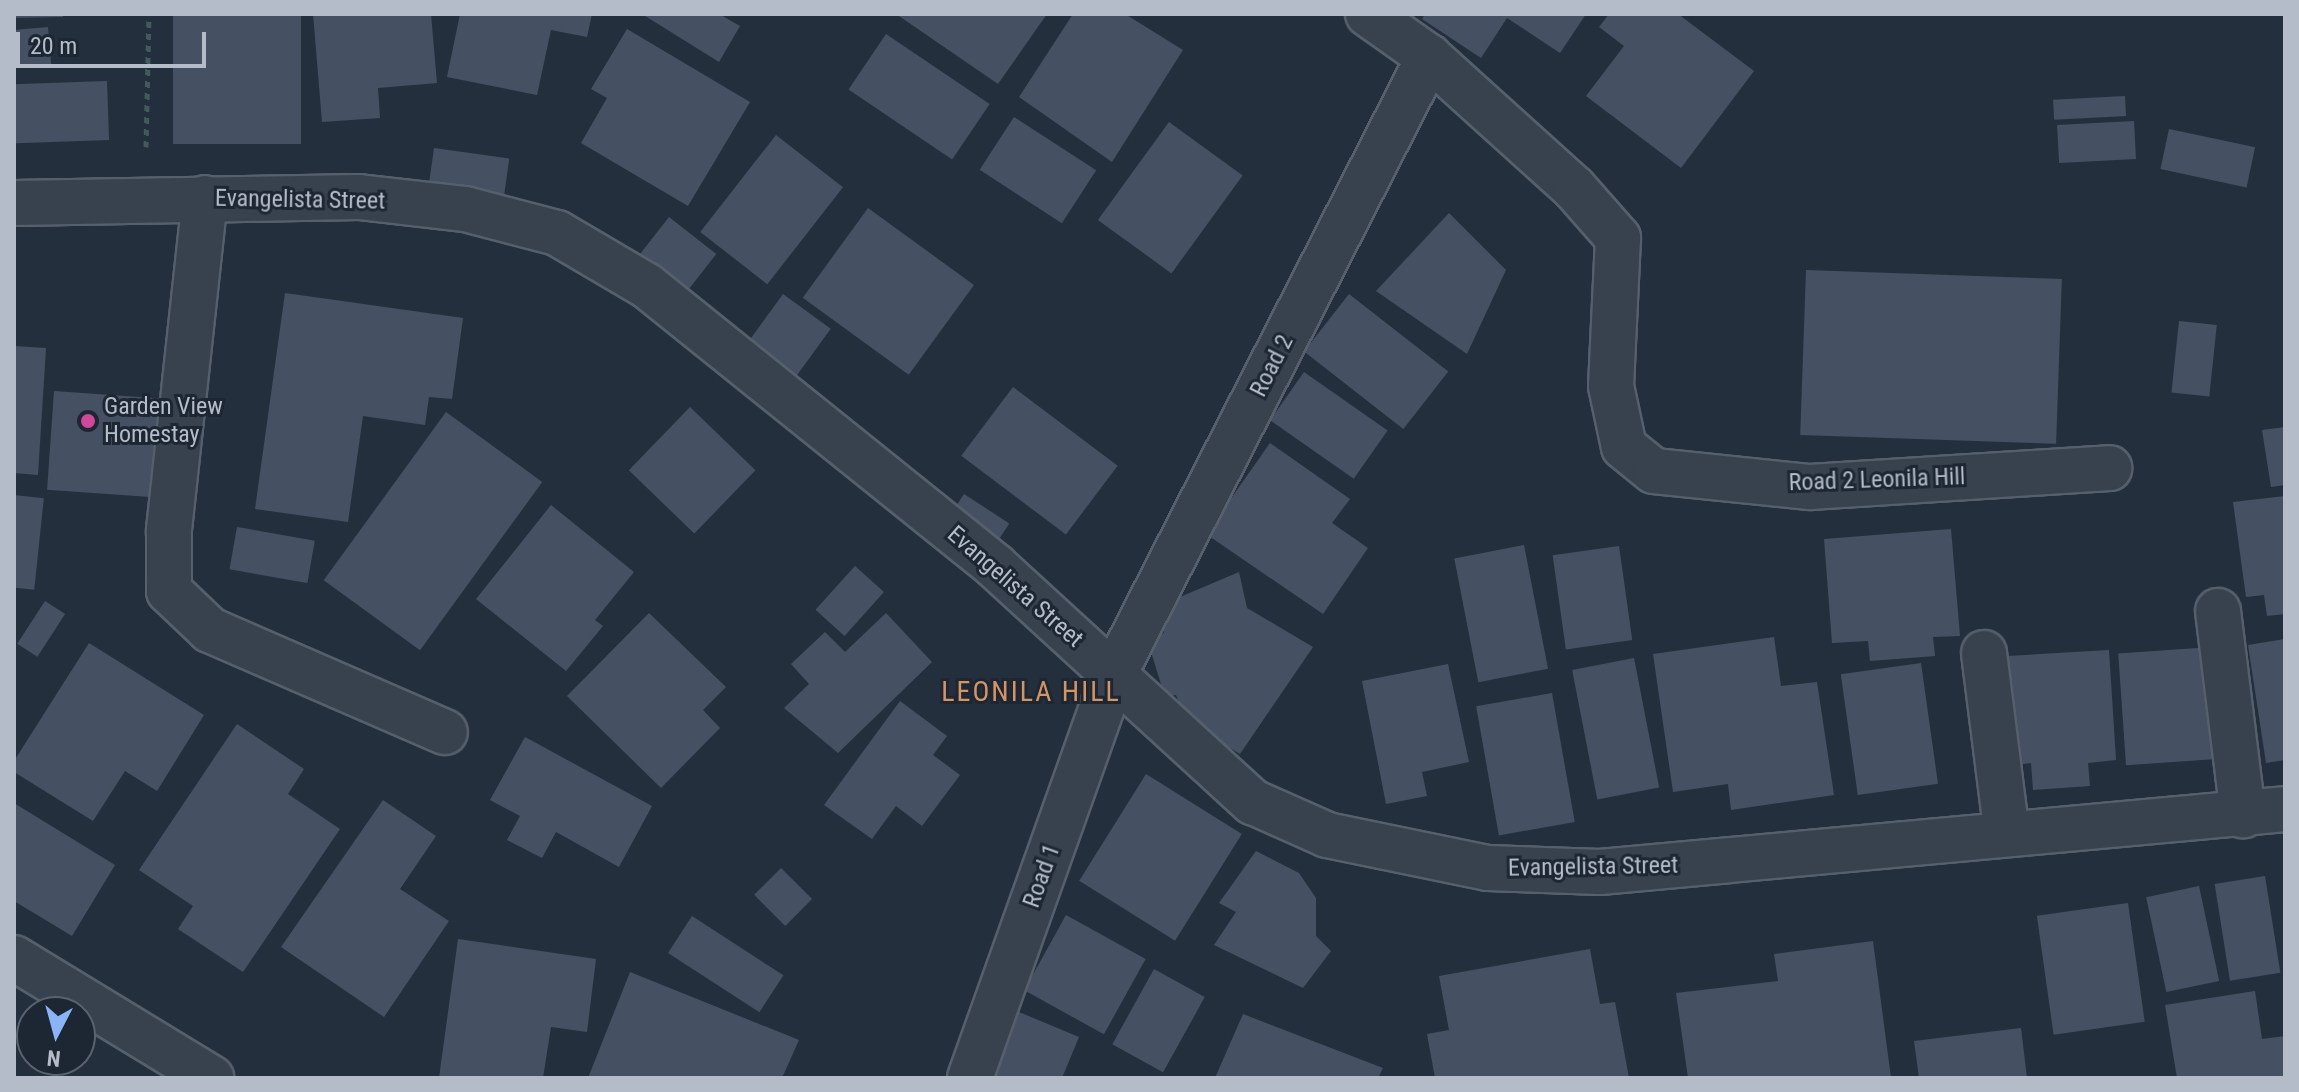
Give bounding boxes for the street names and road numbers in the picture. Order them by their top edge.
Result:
street label: Evangelista Street [215,184,385,216]
street label: Road 2 [1244,330,1300,402]
street label: Road 2 Leonila Hill [1788,463,1966,497]
street label: Evangelista Street [941,520,1089,654]
street label: Road 1 [1017,840,1067,912]
street label: Evangelista Street [1508,851,1678,883]

